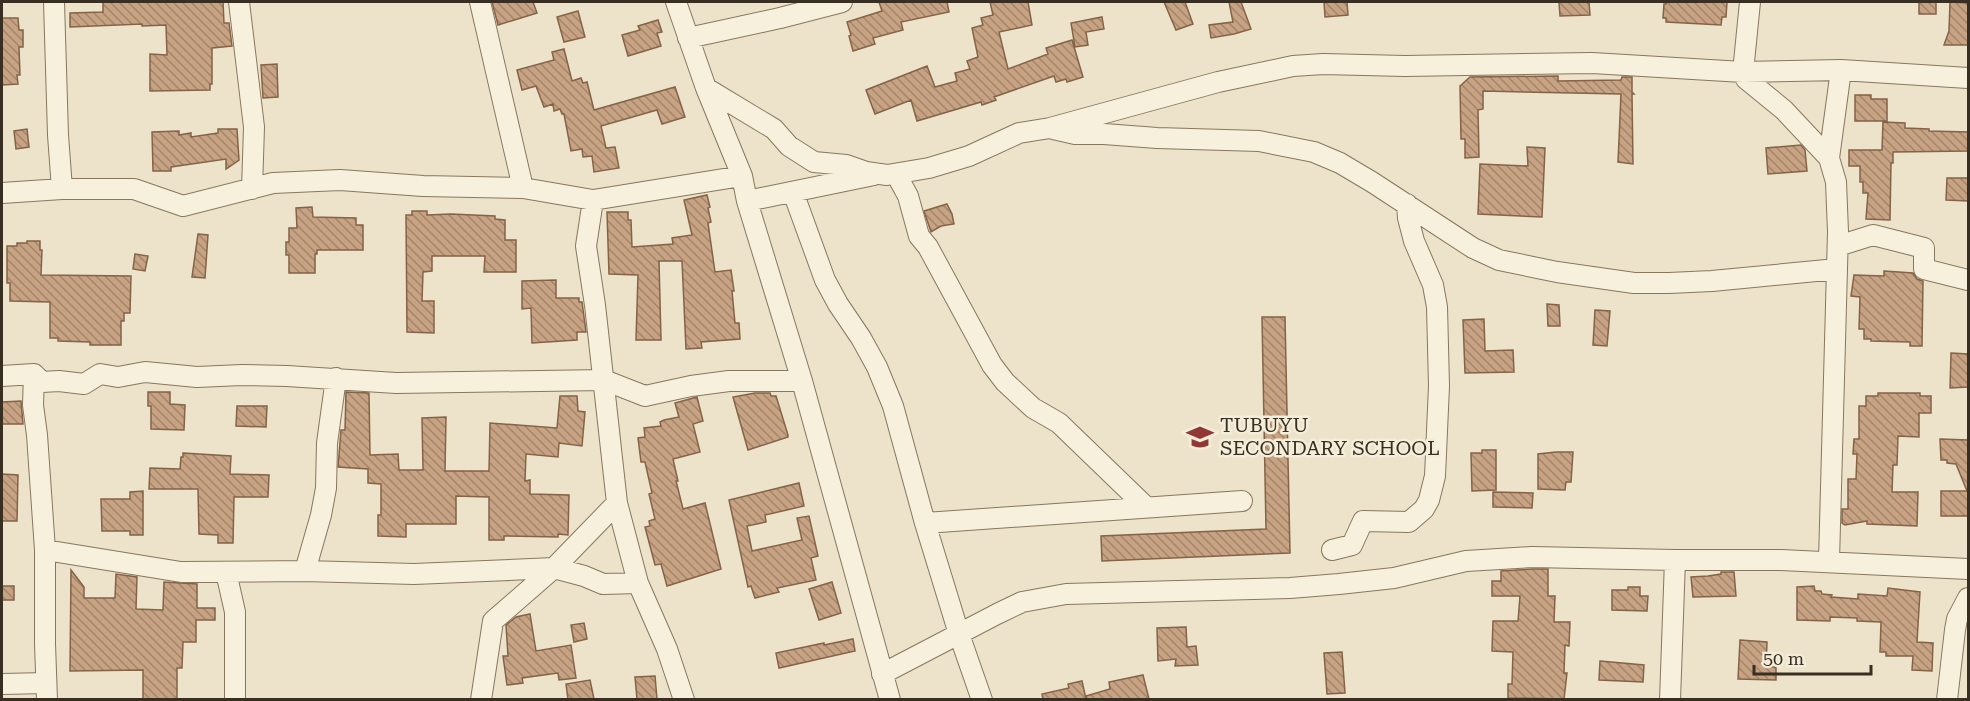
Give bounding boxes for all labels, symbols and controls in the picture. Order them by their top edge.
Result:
place label: TUBUYU SECONDARY SCHOOL [1220,413,1440,460]
school or university icon: TUBUYU SECONDARY SCHOOL [1185,422,1215,452]
scale bar [1754,638,1871,676]
text: 50 m [1763,648,1804,669]

